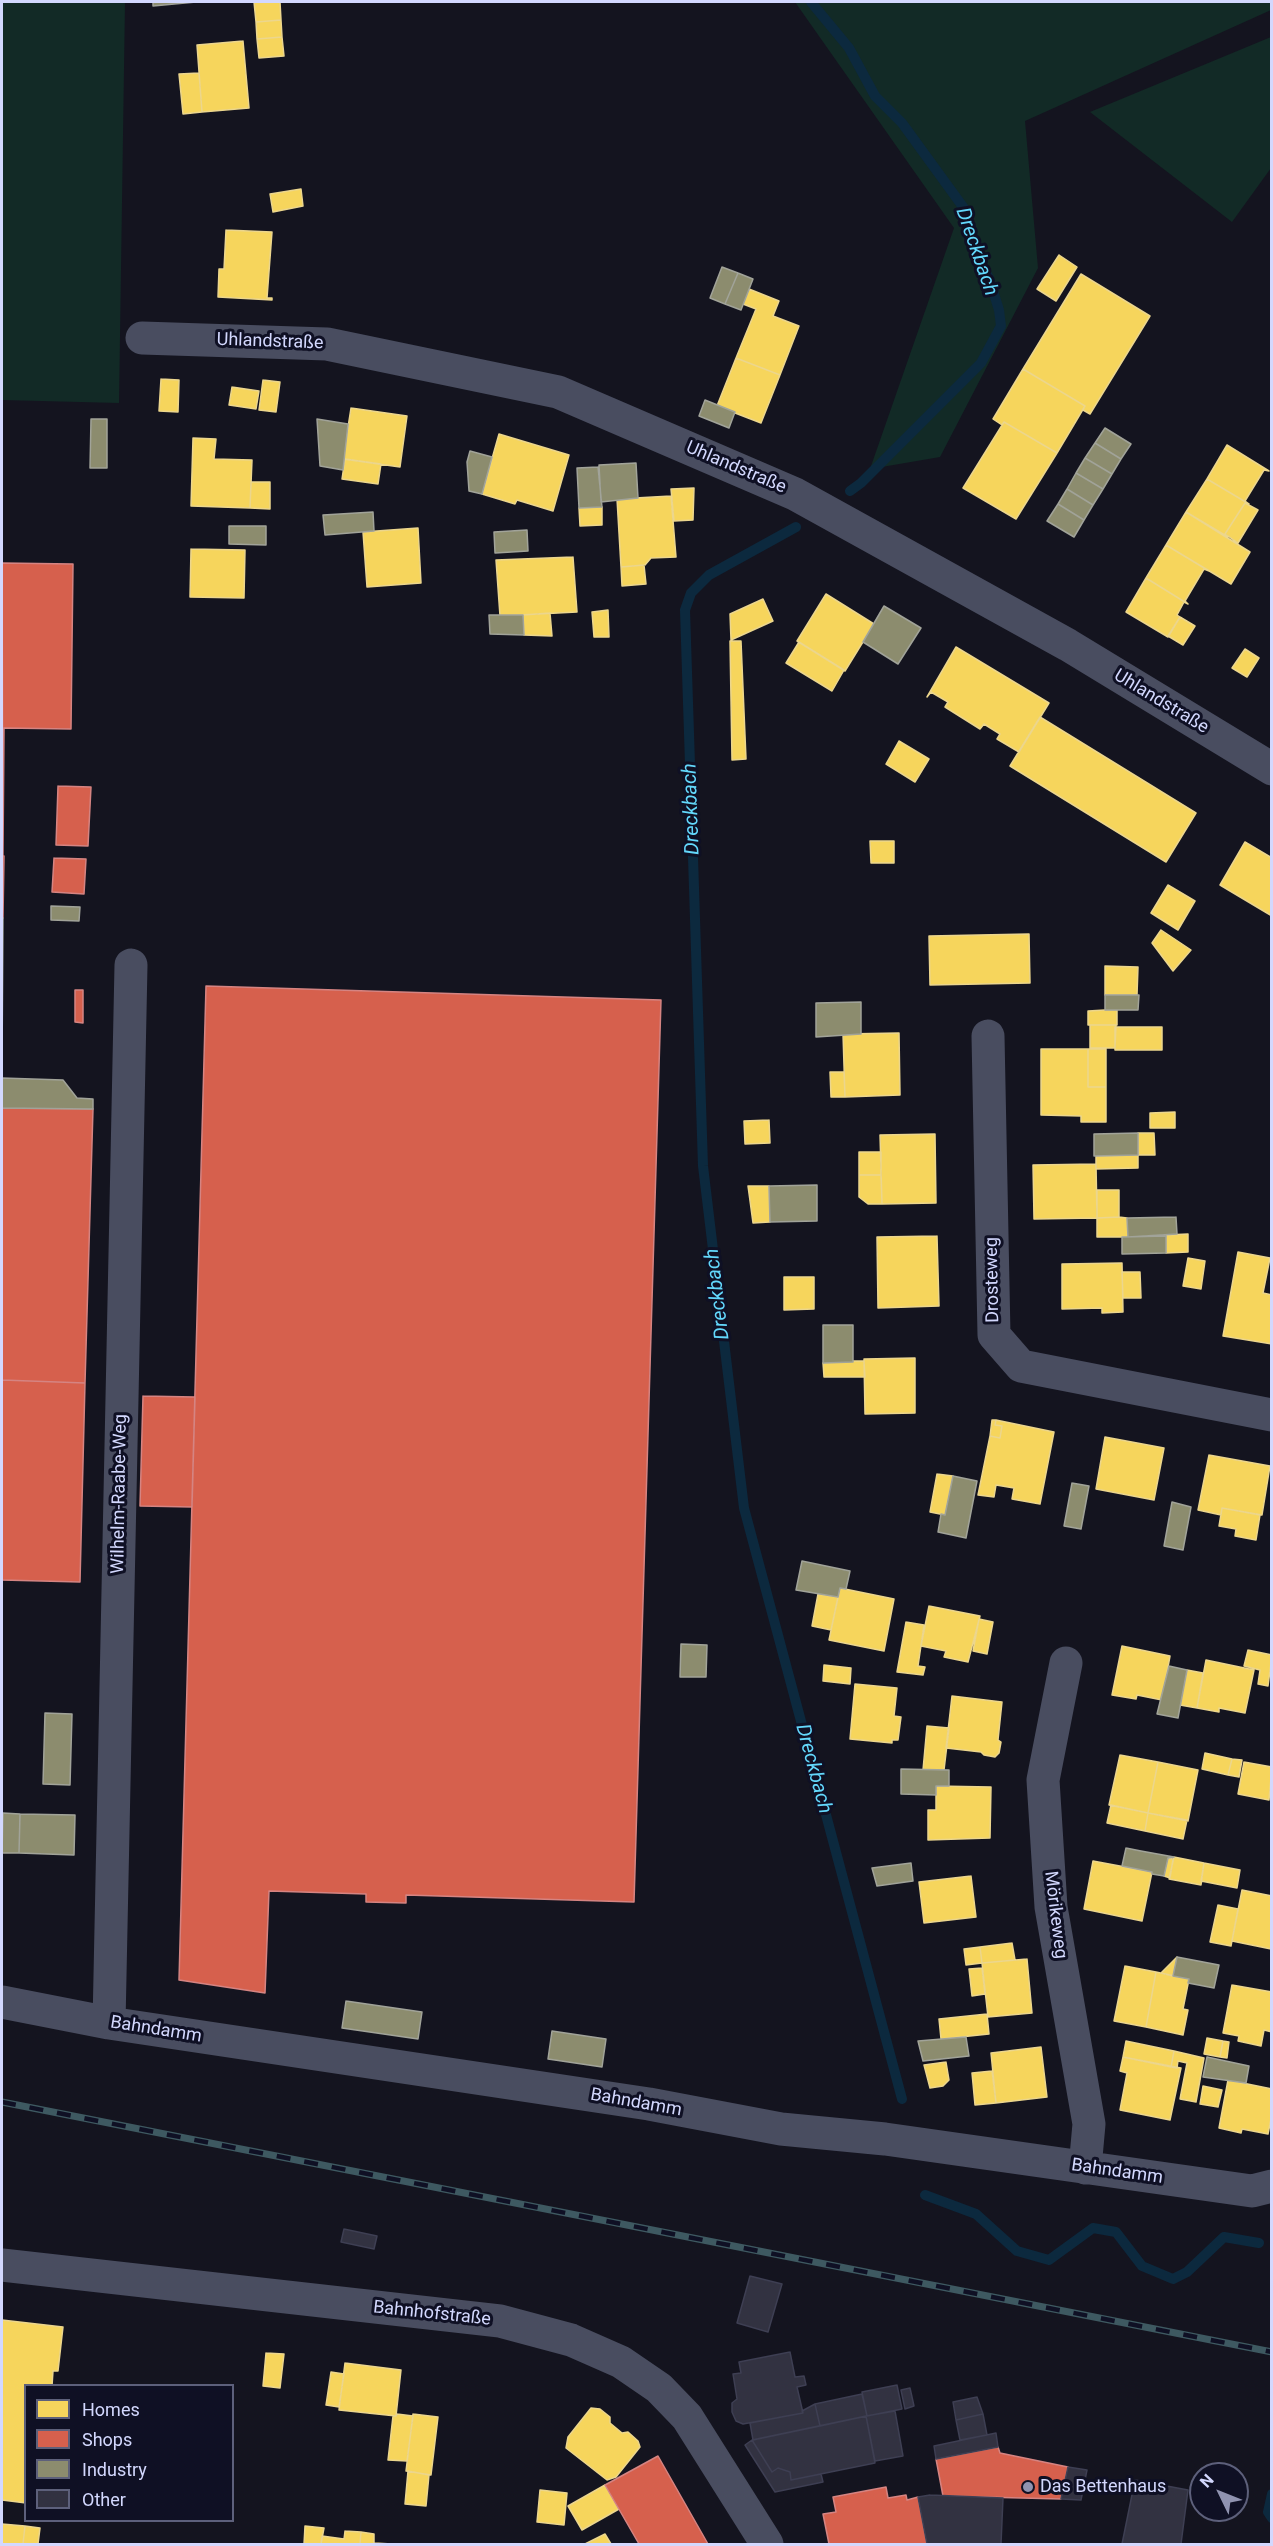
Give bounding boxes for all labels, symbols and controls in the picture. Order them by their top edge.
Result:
water label: Dreckbach [950,205,1002,299]
street label: Uhlandstraße [216,329,324,355]
street label: Uhlandstraße [683,437,789,499]
street label: Uhlandstraße [1110,665,1212,739]
water label: Dreckbach [678,763,706,855]
street label: Drosteweg [981,1237,1005,1323]
water label: Dreckbach [701,1247,735,1341]
street label: Wilhelm-Raabe-Weg [108,1414,132,1574]
water label: Dreckbach [790,1722,836,1816]
street label: Mörikeweg [1039,1870,1071,1960]
street label: Bahndamm [109,2012,203,2048]
street label: Bahndamm [589,2084,683,2122]
street label: Bahndamm [1070,2155,1164,2189]
street label: Bahnhofstraße [372,2297,492,2331]
legend [24,2384,234,2522]
text: Homes [82,2399,140,2420]
text: Shops [82,2429,132,2450]
text: Industry [82,2459,147,2480]
north arrow [1189,2462,1249,2522]
text: N [1196,2470,1218,2491]
place label: Das Bettenhaus [1040,2476,1166,2498]
marker: Das Bettenhaus [1021,2480,1035,2494]
text: Other [82,2489,126,2510]

